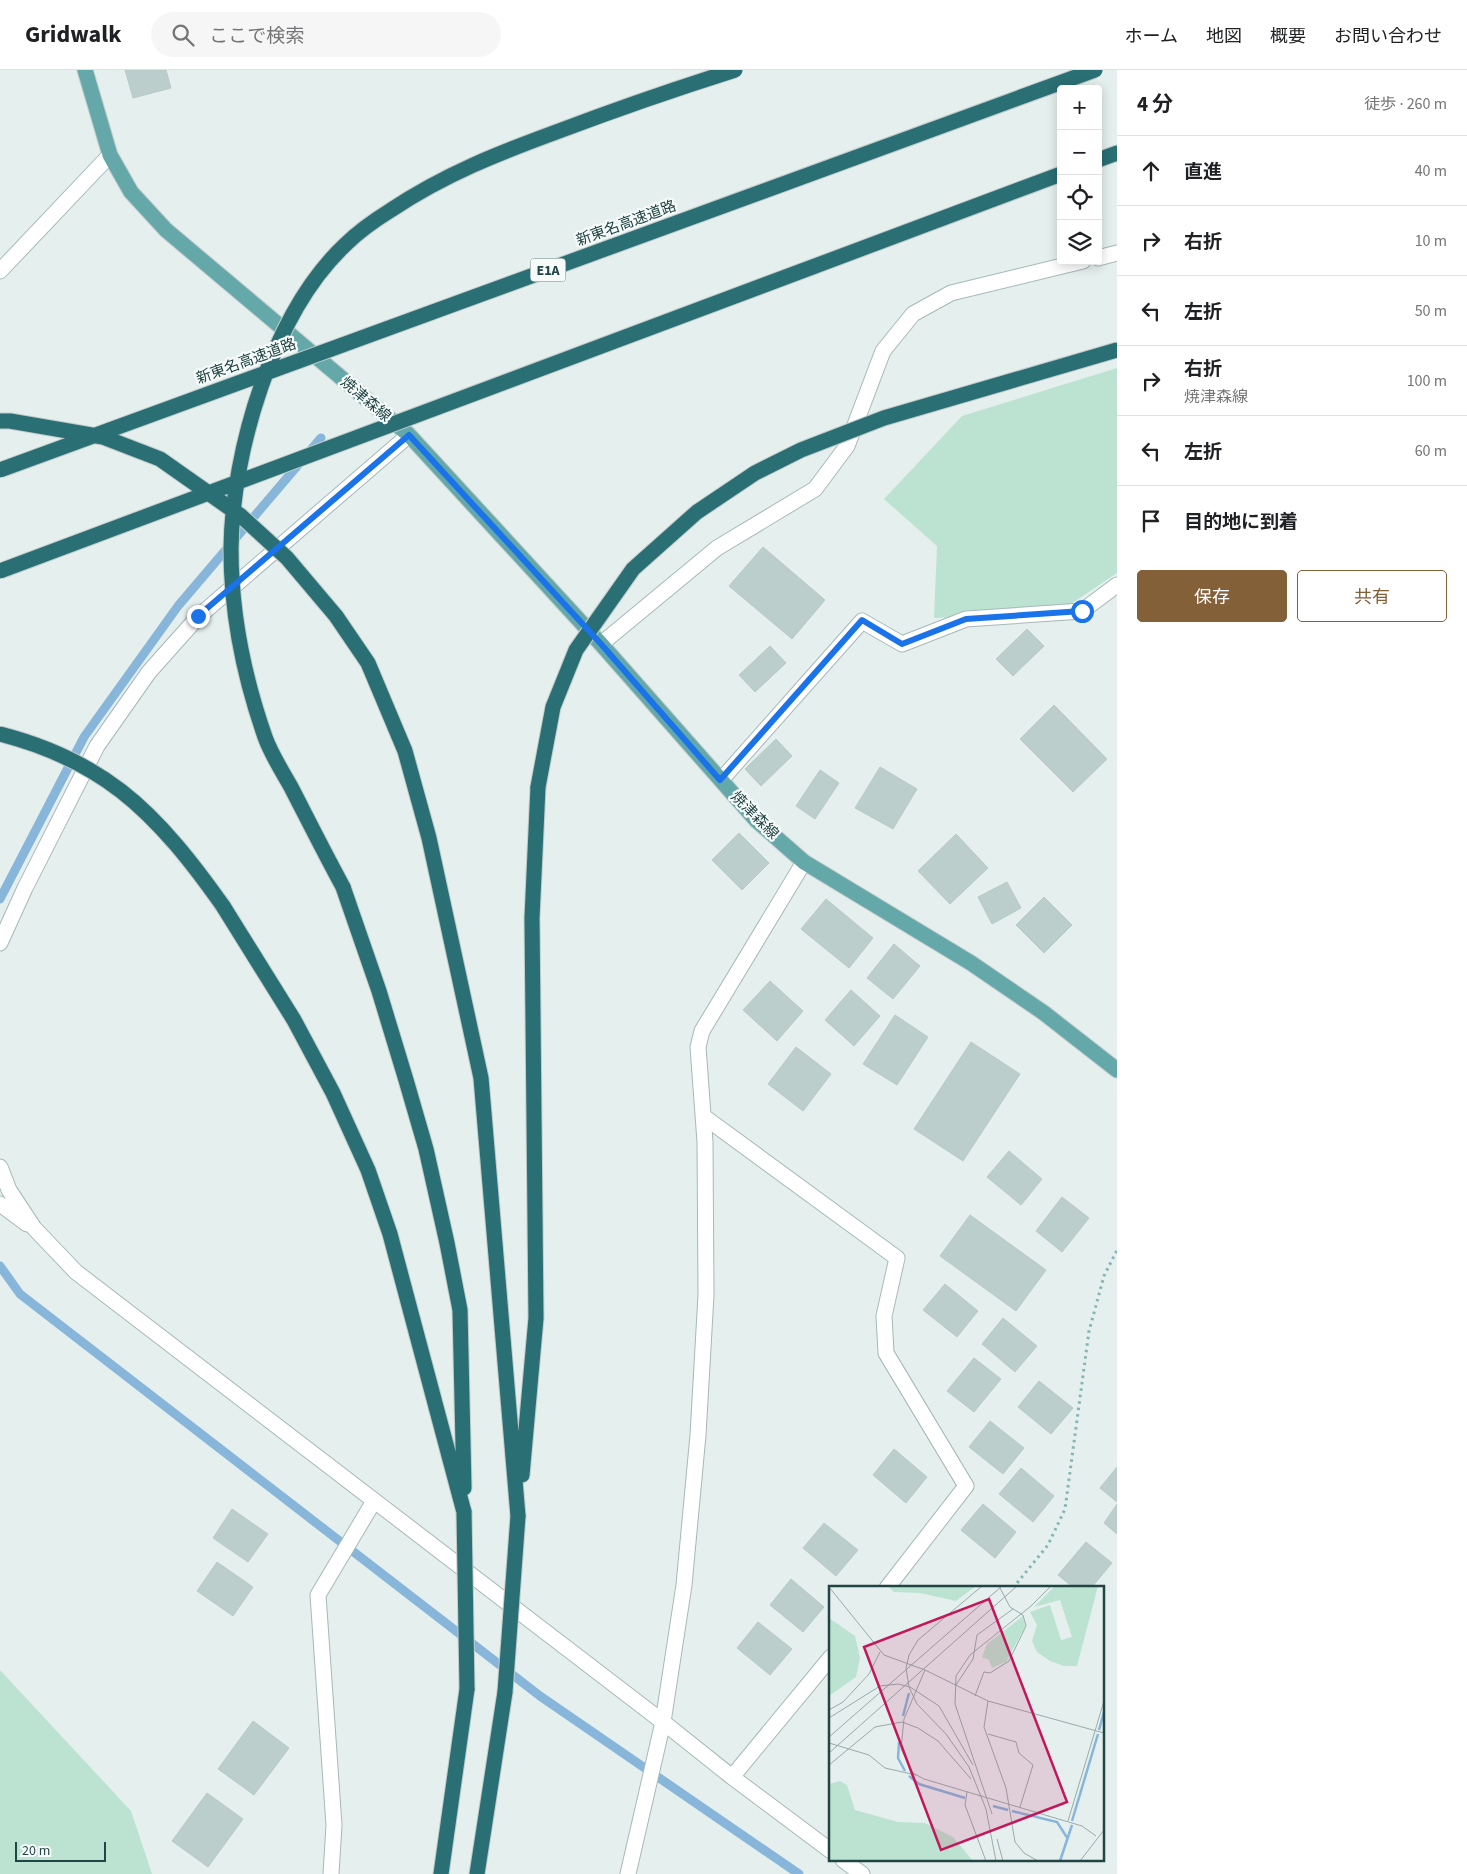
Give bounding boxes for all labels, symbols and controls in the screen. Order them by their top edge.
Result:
search box [151,12,501,57]
text: Gridwalk [25,17,121,52]
icon: search [169,21,197,49]
text: ここで検索 [209,23,304,50]
text: ホーム [1125,24,1178,49]
text: 地図 [1206,24,1242,49]
text: 概要 [1270,24,1306,49]
text: お問い合わせ [1334,24,1442,49]
map controls [1057,85,1102,265]
button: + [1057,85,1102,130]
text: 4 分 [1137,89,1173,119]
text: 徒歩 · 260 m [1364,93,1447,115]
button: − [1057,130,1102,175]
icon: ahead [1137,157,1165,185]
text: 直進 [1184,159,1222,186]
text: 40 m [1415,160,1447,182]
button: locate [1057,175,1102,220]
street label: 新東名高速道路 [573,196,679,251]
button: layers [1057,220,1102,265]
icon: right [1137,227,1165,255]
text: 右折 [1184,229,1222,256]
text: 10 m [1415,230,1447,252]
road number: E1A [530,258,566,282]
icon: left [1137,297,1165,325]
text: 左折 [1184,299,1222,326]
text: 50 m [1415,300,1447,322]
street label: 新東名高速道路 [193,334,299,389]
text: 右折 [1184,356,1222,383]
icon: right [1137,367,1165,395]
text: 100 m [1407,370,1447,392]
street label: 焼津森線 [336,372,395,427]
text: 焼津森線 [1184,386,1248,408]
icon: left [1137,437,1165,465]
text: 左折 [1184,439,1222,466]
text: 60 m [1415,440,1447,462]
icon: arrive [1137,507,1165,535]
text: 目的地に到着 [1184,509,1298,536]
button: 保存 [1137,570,1287,622]
button: 共有 [1297,570,1447,622]
route start [1071,600,1094,623]
route end [187,605,210,628]
street label: 焼津森線 [726,787,783,844]
inset map [829,1586,1104,1862]
scale bar [15,1839,106,1862]
text: 20 m [22,1841,50,1861]

